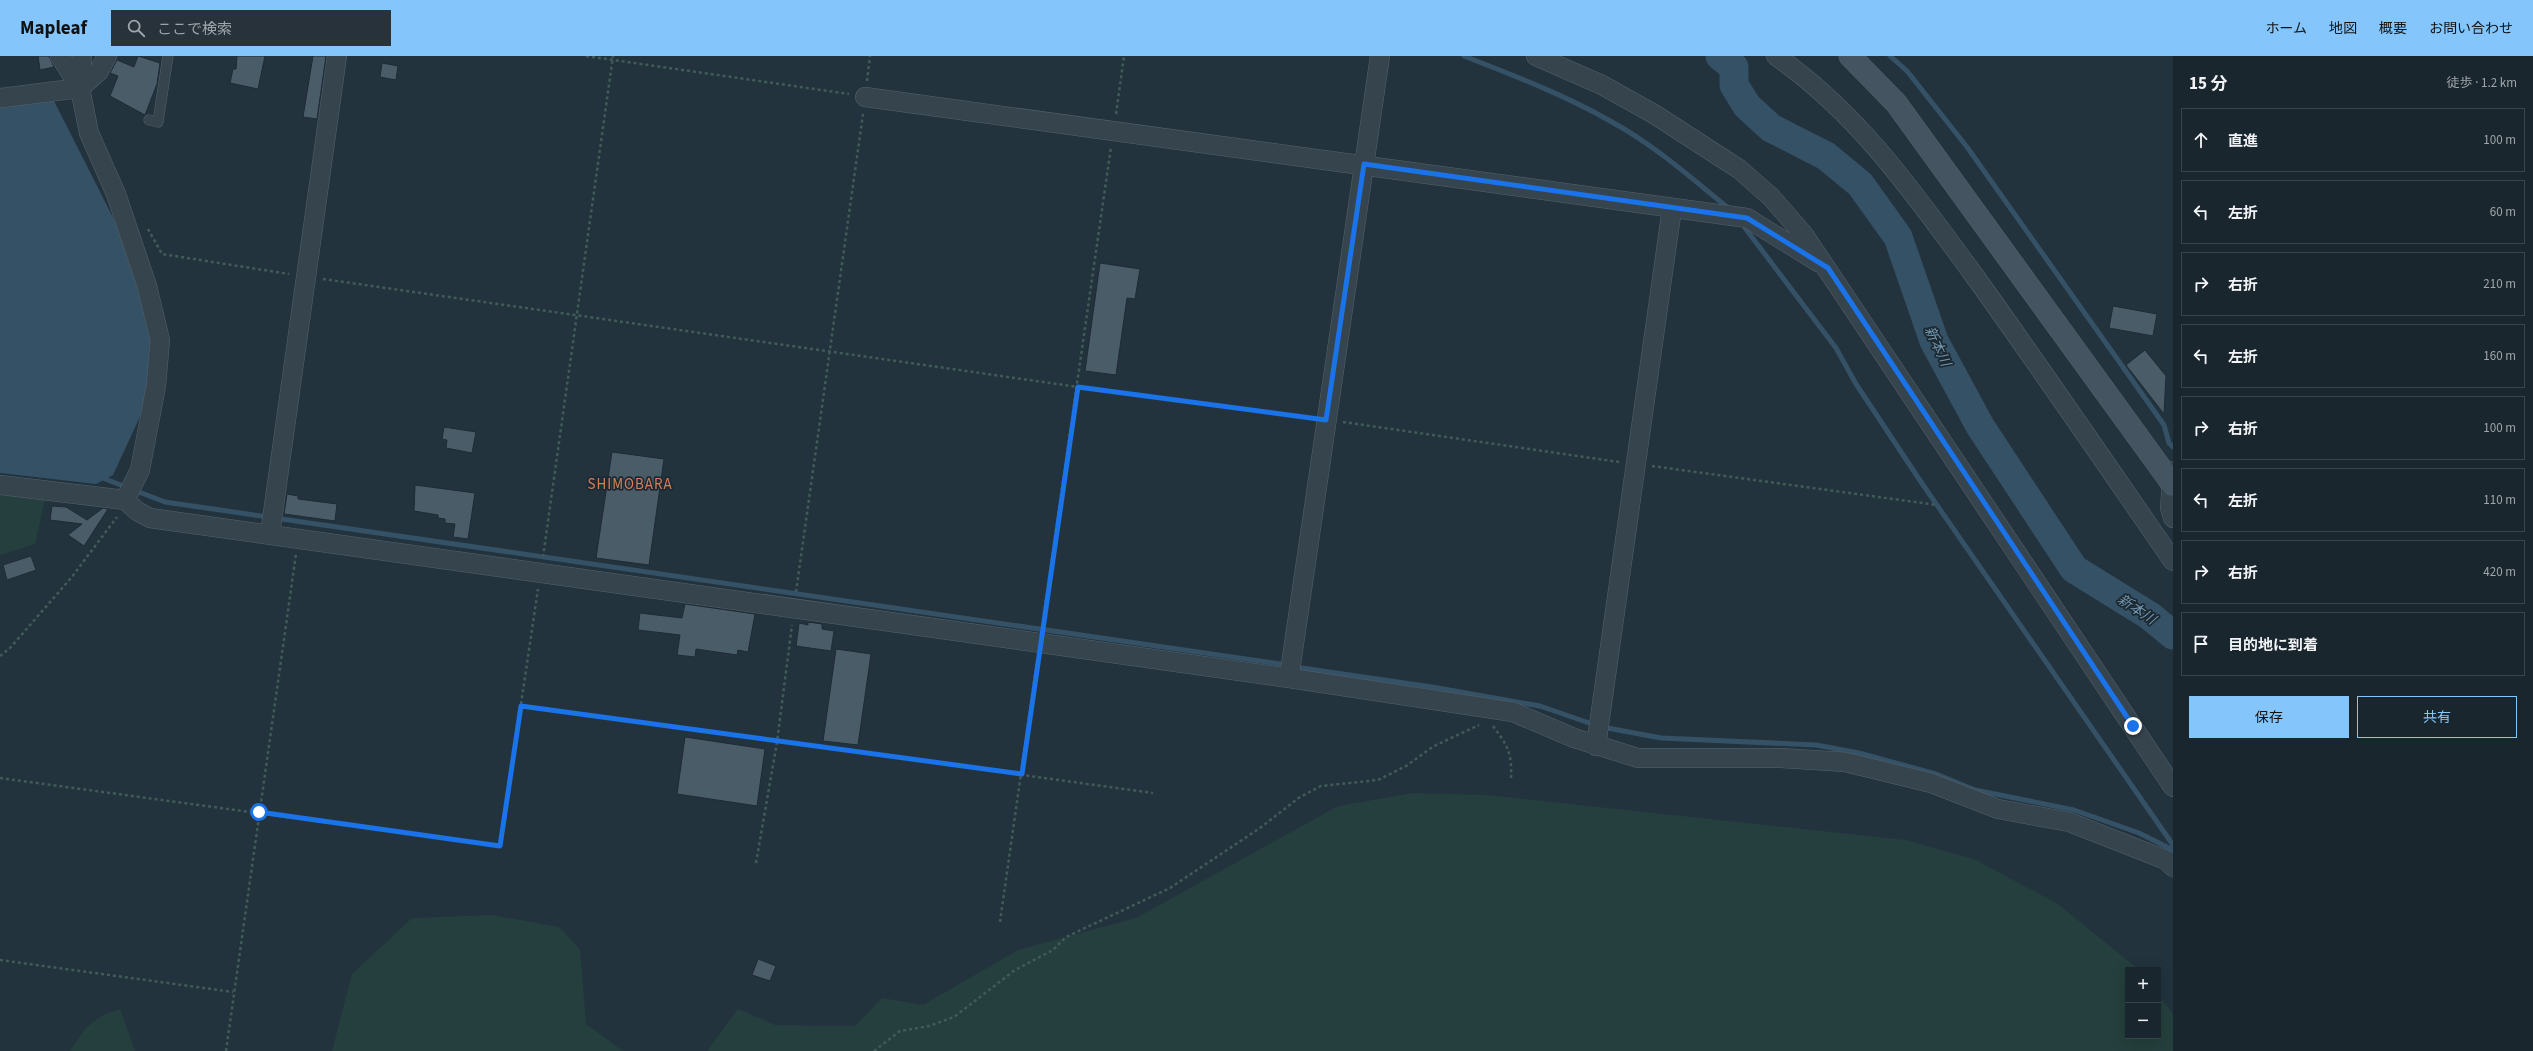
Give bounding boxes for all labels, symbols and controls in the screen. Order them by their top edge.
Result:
search box [111,10,391,46]
text: Mapleaf [20,15,87,42]
icon: search [125,17,147,39]
text: ここで検索 [157,19,232,40]
text: ホーム [2265,19,2307,39]
text: 地図 [2329,19,2357,39]
text: 概要 [2379,19,2407,39]
text: お問い合わせ [2429,19,2513,39]
text: 15 分 [2189,72,2227,96]
text: 徒歩 · 1.2 km [2447,74,2517,92]
icon: ahead [2190,129,2212,151]
text: 直進 [2228,131,2258,152]
text: 100 m [2483,131,2516,149]
icon: left [2190,201,2212,223]
text: 左折 [2228,203,2258,224]
text: 60 m [2490,203,2516,221]
icon: right [2190,273,2212,295]
text: 右折 [2228,275,2258,296]
text: 210 m [2483,275,2516,293]
water label: 新本川 [1919,323,1956,371]
icon: left [2190,345,2212,367]
text: 左折 [2228,347,2258,368]
text: 160 m [2483,347,2516,365]
icon: right [2190,417,2212,439]
text: 右折 [2228,419,2258,440]
text: 100 m [2483,419,2516,437]
district label: SHIMOBARA [587,474,673,495]
icon: left [2190,489,2212,511]
text: 左折 [2228,491,2258,512]
text: 110 m [2483,491,2516,509]
icon: right [2190,561,2212,583]
text: 右折 [2228,563,2258,584]
text: 420 m [2483,563,2516,581]
water label: 新本川 [2113,590,2161,631]
icon: arrive [2190,633,2212,655]
text: 目的地に到着 [2228,635,2318,656]
button: 保存 [2189,696,2349,738]
button: 共有 [2357,696,2517,738]
route end [2124,717,2142,735]
route start [250,803,268,821]
map controls [2125,967,2161,1039]
button: + [2125,967,2161,1003]
button: − [2125,1003,2161,1039]

